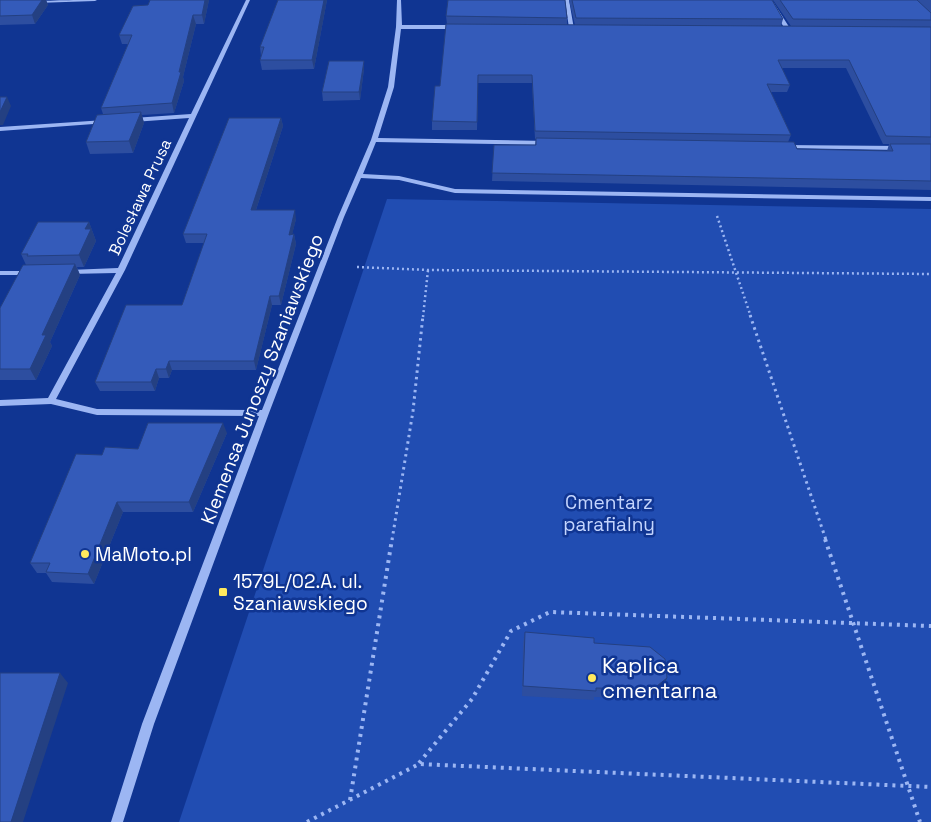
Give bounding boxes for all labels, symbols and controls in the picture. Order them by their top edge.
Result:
street label: Bolesława Prusa [104,135,176,259]
street label: Klemensa Junoszy Szaniawskiego [195,230,329,528]
park label: Cmentarz parafialny [563,490,655,537]
place label: MaMoto.pl [95,542,192,567]
marker: MaMoto.pl [79,548,91,560]
place label: 1579L/02.A. ul. Szaniawskiego [233,569,368,616]
marker: 1579L/02.A. ul. Szaniawskiego [217,586,229,598]
place label: Kaplica cmentarna [602,651,718,704]
marker: Kaplica cmentarna [586,672,598,684]

